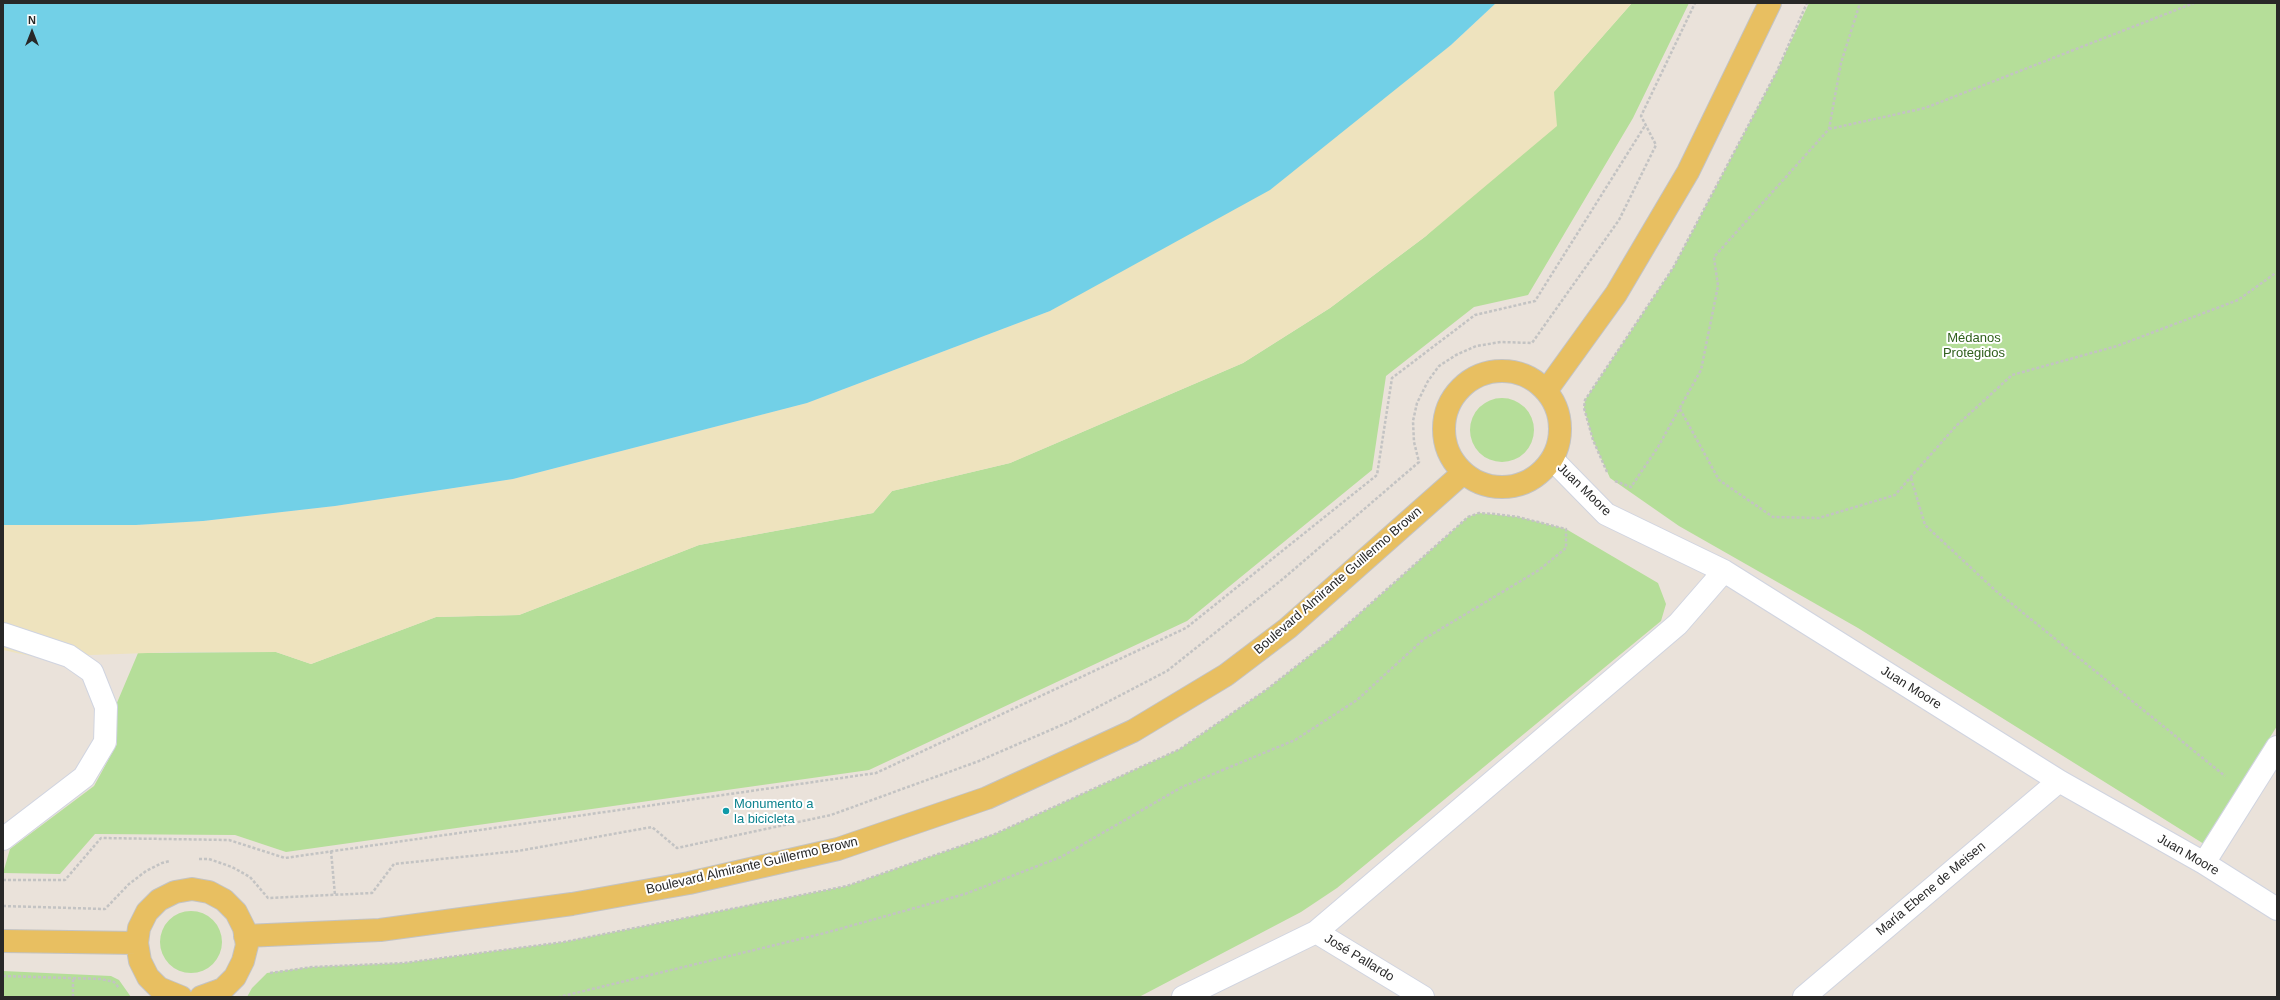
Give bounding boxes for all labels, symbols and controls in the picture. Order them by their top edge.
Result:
north arrow [12,12,52,52]
text: N [28,14,36,26]
park label: Médanos Protegidos [1943,330,2005,361]
street label: Juan Moore [1554,461,1614,519]
street label: Boulevard Almirante Guillermo Brown [1251,504,1425,658]
street label: Juan Moore [1878,663,1944,713]
place label: Monumento a la bicicleta [734,796,813,827]
marker: Monumento a la bicicleta [721,806,731,816]
street label: Juan Moore [2154,831,2222,879]
street label: Boulevard Almirante Guillermo Brown [645,834,859,898]
street label: María Ebene de Meisen [1873,839,1989,939]
street label: José Pallardo [1321,931,1397,985]

